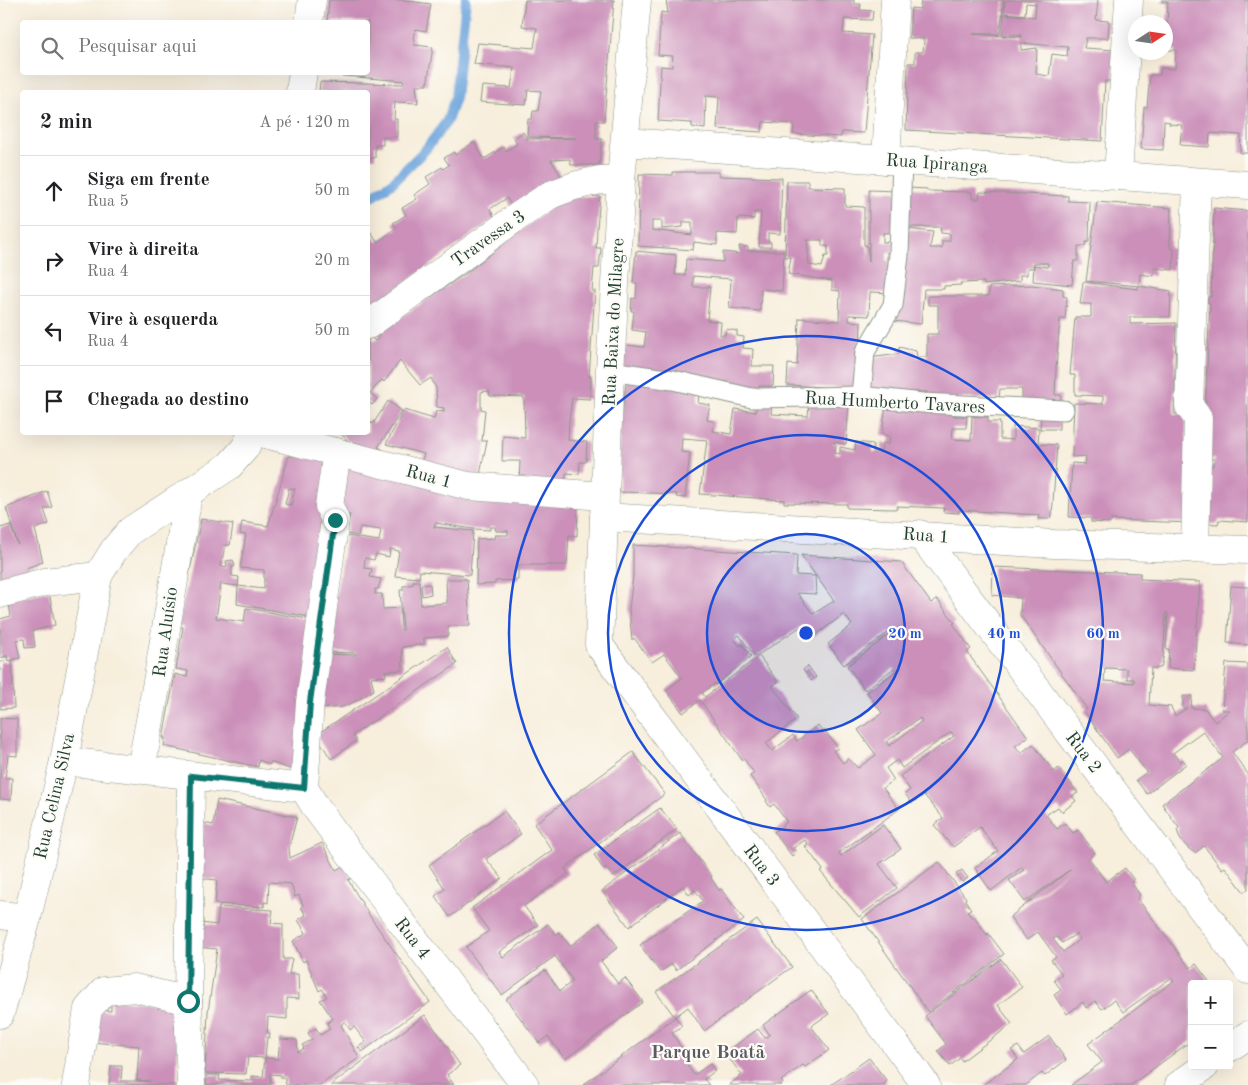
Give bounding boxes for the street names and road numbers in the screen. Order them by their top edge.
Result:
street label: Rua Ipiranga [885,151,989,177]
street label: Travessa 3 [448,207,529,271]
street label: Rua Baixa do Milagre [601,238,627,407]
street label: Rua Humberto Tavares [804,389,986,417]
street label: Rua 1 [404,462,454,492]
street label: Rua 1 [902,525,950,547]
street label: Rua Aluísio [151,586,181,679]
street label: Rua 2 [1062,728,1104,777]
street label: Rua Celina Silva [32,731,78,861]
street label: Rua 3 [740,841,782,890]
street label: Rua 4 [391,914,433,963]

